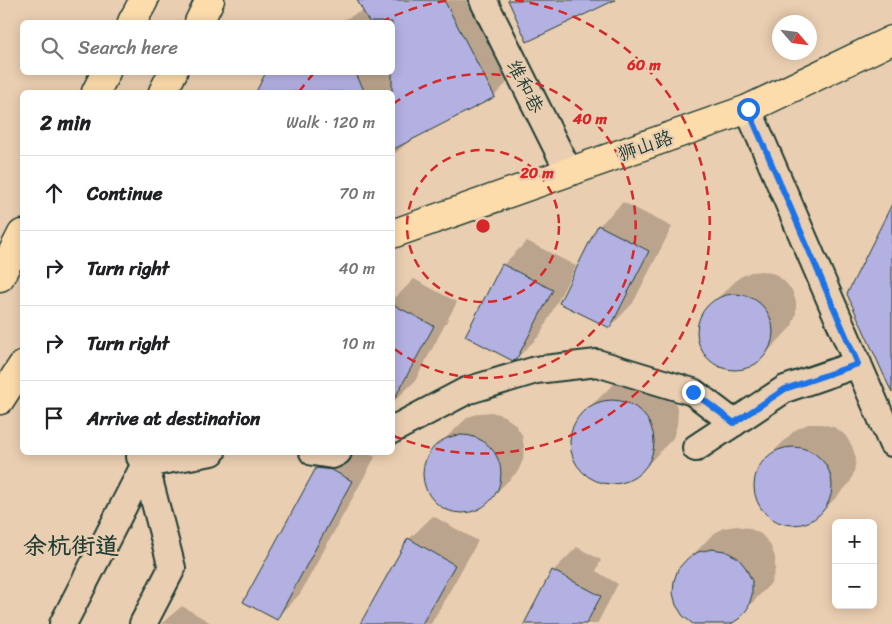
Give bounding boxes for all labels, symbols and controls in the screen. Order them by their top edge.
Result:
north arrow [772,15,817,60]
search box [20,20,395,75]
text: Search here [78,31,178,64]
icon: search [38,34,66,62]
text: 60 m [626,52,661,78]
street label: 维和巷 [498,53,553,119]
route start [737,98,760,121]
text: 2 min [40,104,91,142]
text: 40 m [572,106,608,132]
text: Walk · 120 m [286,108,375,137]
street label: 狮山路 [613,121,677,170]
text: 20 m [519,160,554,186]
text: Continue [87,177,163,210]
icon: ahead [40,179,68,207]
text: 70 m [339,179,375,208]
centre of rings [474,217,492,235]
text: Turn right [87,252,169,285]
icon: right [40,254,68,282]
text: 40 m [338,254,375,283]
text: Turn right [87,327,169,360]
icon: right [40,329,68,357]
text: 10 m [342,329,375,358]
route end [682,381,705,404]
text: Arrive at destination [87,402,260,435]
icon: arrive [40,404,68,432]
map controls [832,519,877,609]
button: + [832,519,877,564]
district label: 余杭街道 [23,525,119,567]
button: − [832,564,877,609]

